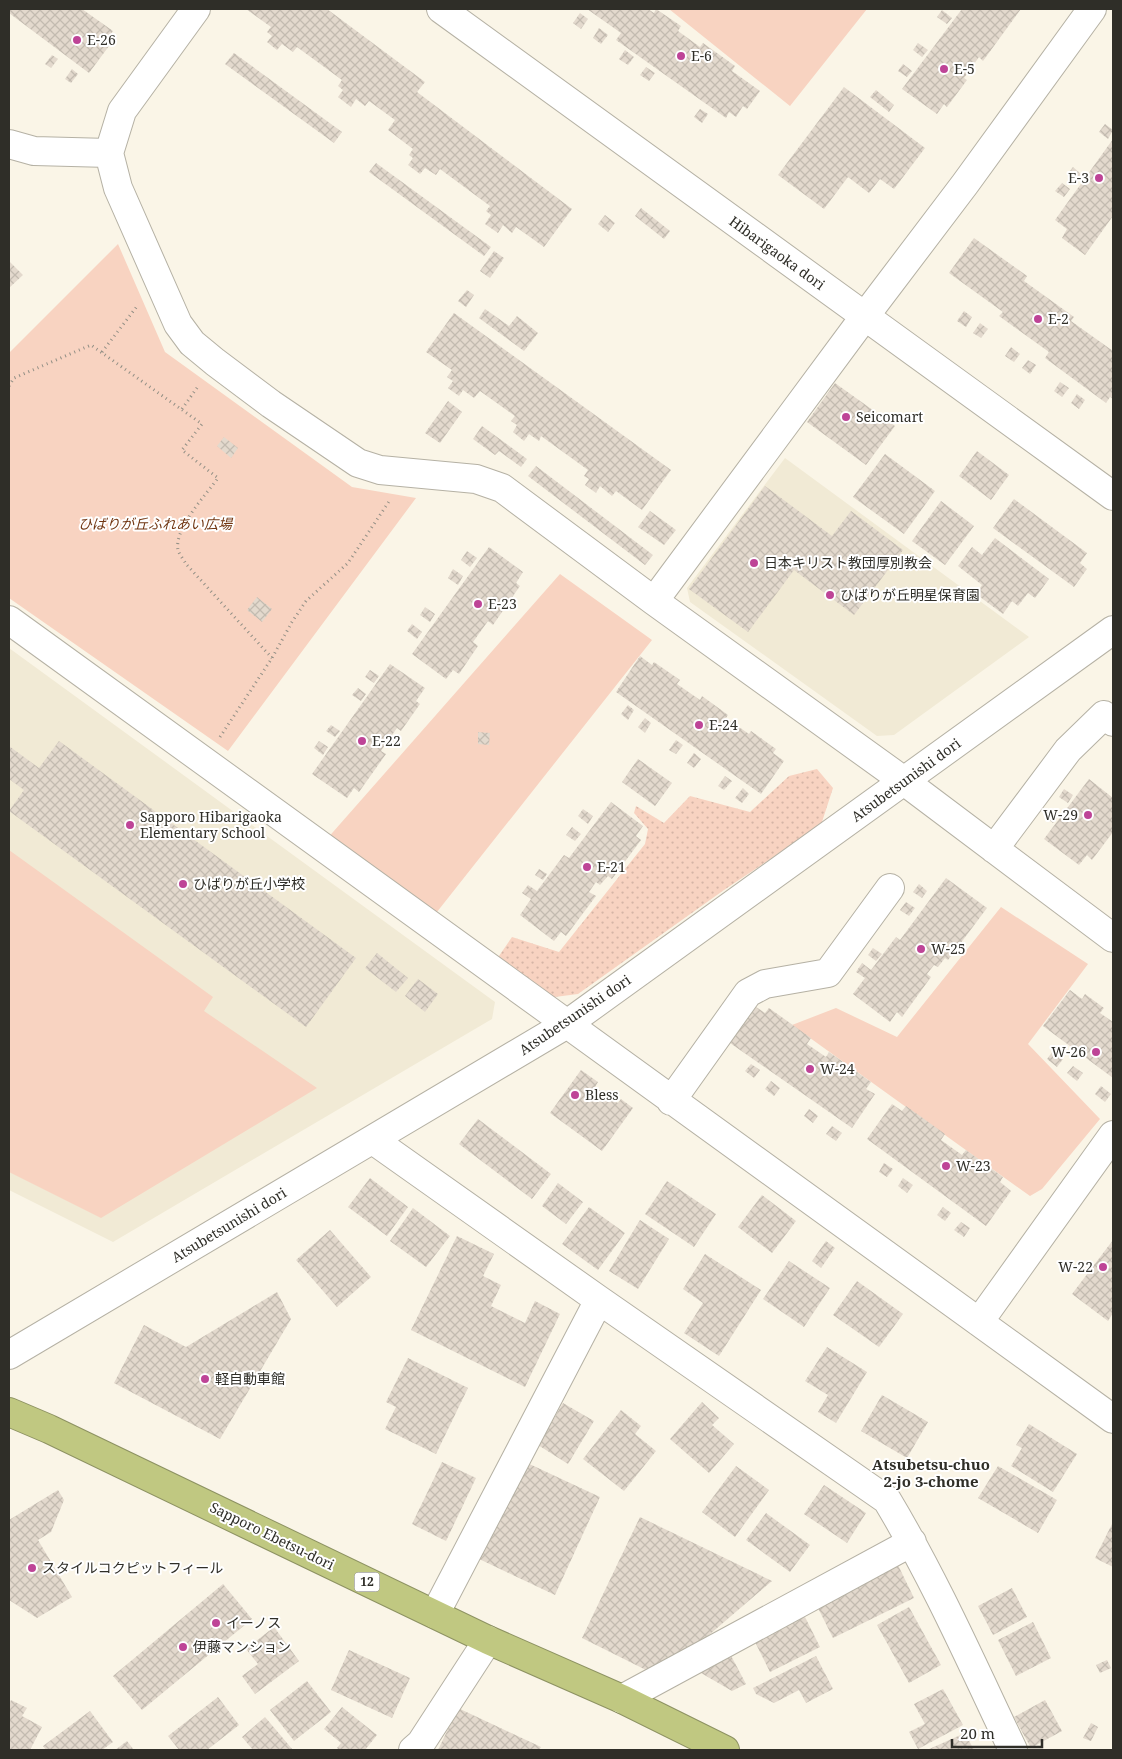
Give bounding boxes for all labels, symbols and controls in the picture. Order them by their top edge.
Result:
place label: E-26 [87,30,116,49]
marker: E-26 [71,34,83,46]
place label: E-6 [691,46,712,65]
marker: E-6 [675,50,687,62]
place label: E-5 [954,59,975,78]
marker: E-5 [938,63,950,75]
place label: E-3 [1068,168,1089,187]
marker: E-3 [1093,172,1105,184]
street label: Hibarigaoka dori [726,211,829,294]
place label: E-2 [1048,309,1069,328]
marker: E-2 [1032,313,1044,325]
place label: Seicomart [856,407,923,426]
marker: Seicomart [840,411,852,423]
park label: ひばりが丘ふれあい広場 [78,514,234,533]
place label: 日本キリスト教団厚別教会 [764,553,932,572]
marker: 日本キリスト教団厚別教会 [748,557,760,569]
place label: ひばりが丘明星保育園 [840,585,980,604]
marker: ひばりが丘明星保育園 [824,589,836,601]
place label: E-23 [488,594,517,613]
marker: E-23 [472,598,484,610]
place label: E-24 [709,715,738,734]
marker: E-24 [693,719,705,731]
place label: E-22 [372,731,401,750]
street label: Atsubetsunishi dori [847,733,965,826]
marker: E-22 [356,735,368,747]
place label: W-29 [1043,805,1078,824]
place label: Sapporo Hibarigaoka Elementary School [140,807,282,842]
marker: W-29 [1082,809,1094,821]
marker: Sapporo Hibarigaoka Elementary School [124,819,136,831]
place label: E-21 [597,857,626,876]
marker: E-21 [581,861,593,873]
place label: ひばりが丘小学校 [193,874,305,893]
marker: ひばりが丘小学校 [177,878,189,890]
place label: W-25 [931,939,966,958]
marker: W-25 [915,943,927,955]
street label: Atsubetsunishi dori [515,970,635,1059]
place label: W-26 [1051,1042,1086,1061]
marker: W-26 [1090,1046,1102,1058]
place label: W-24 [820,1059,855,1078]
marker: W-24 [804,1063,816,1075]
place label: Bless [585,1085,619,1104]
marker: Bless [569,1089,581,1101]
place label: W-23 [956,1156,991,1175]
marker: W-23 [940,1160,952,1172]
street label: Atsubetsunishi dori [168,1182,290,1266]
place label: W-22 [1058,1257,1093,1276]
marker: W-22 [1097,1261,1109,1273]
place label: 軽自動車館 [215,1369,285,1388]
marker: 軽自動車館 [199,1373,211,1385]
district label: Atsubetsu-chuo 2-jo 3-chome [872,1454,990,1491]
street label: Sapporo Ebetsu-dori [207,1497,338,1574]
place label: スタイルコクピットフィール [42,1558,223,1577]
marker: スタイルコクピットフィール [26,1562,38,1574]
road number: 12 [354,1572,380,1591]
place label: イーノス [226,1613,281,1632]
marker: イーノス [210,1617,222,1629]
place label: 伊藤マンション [193,1637,291,1656]
marker: 伊藤マンション [177,1641,189,1653]
scale bar [952,1716,1042,1748]
text: 20 m [960,1723,995,1743]

